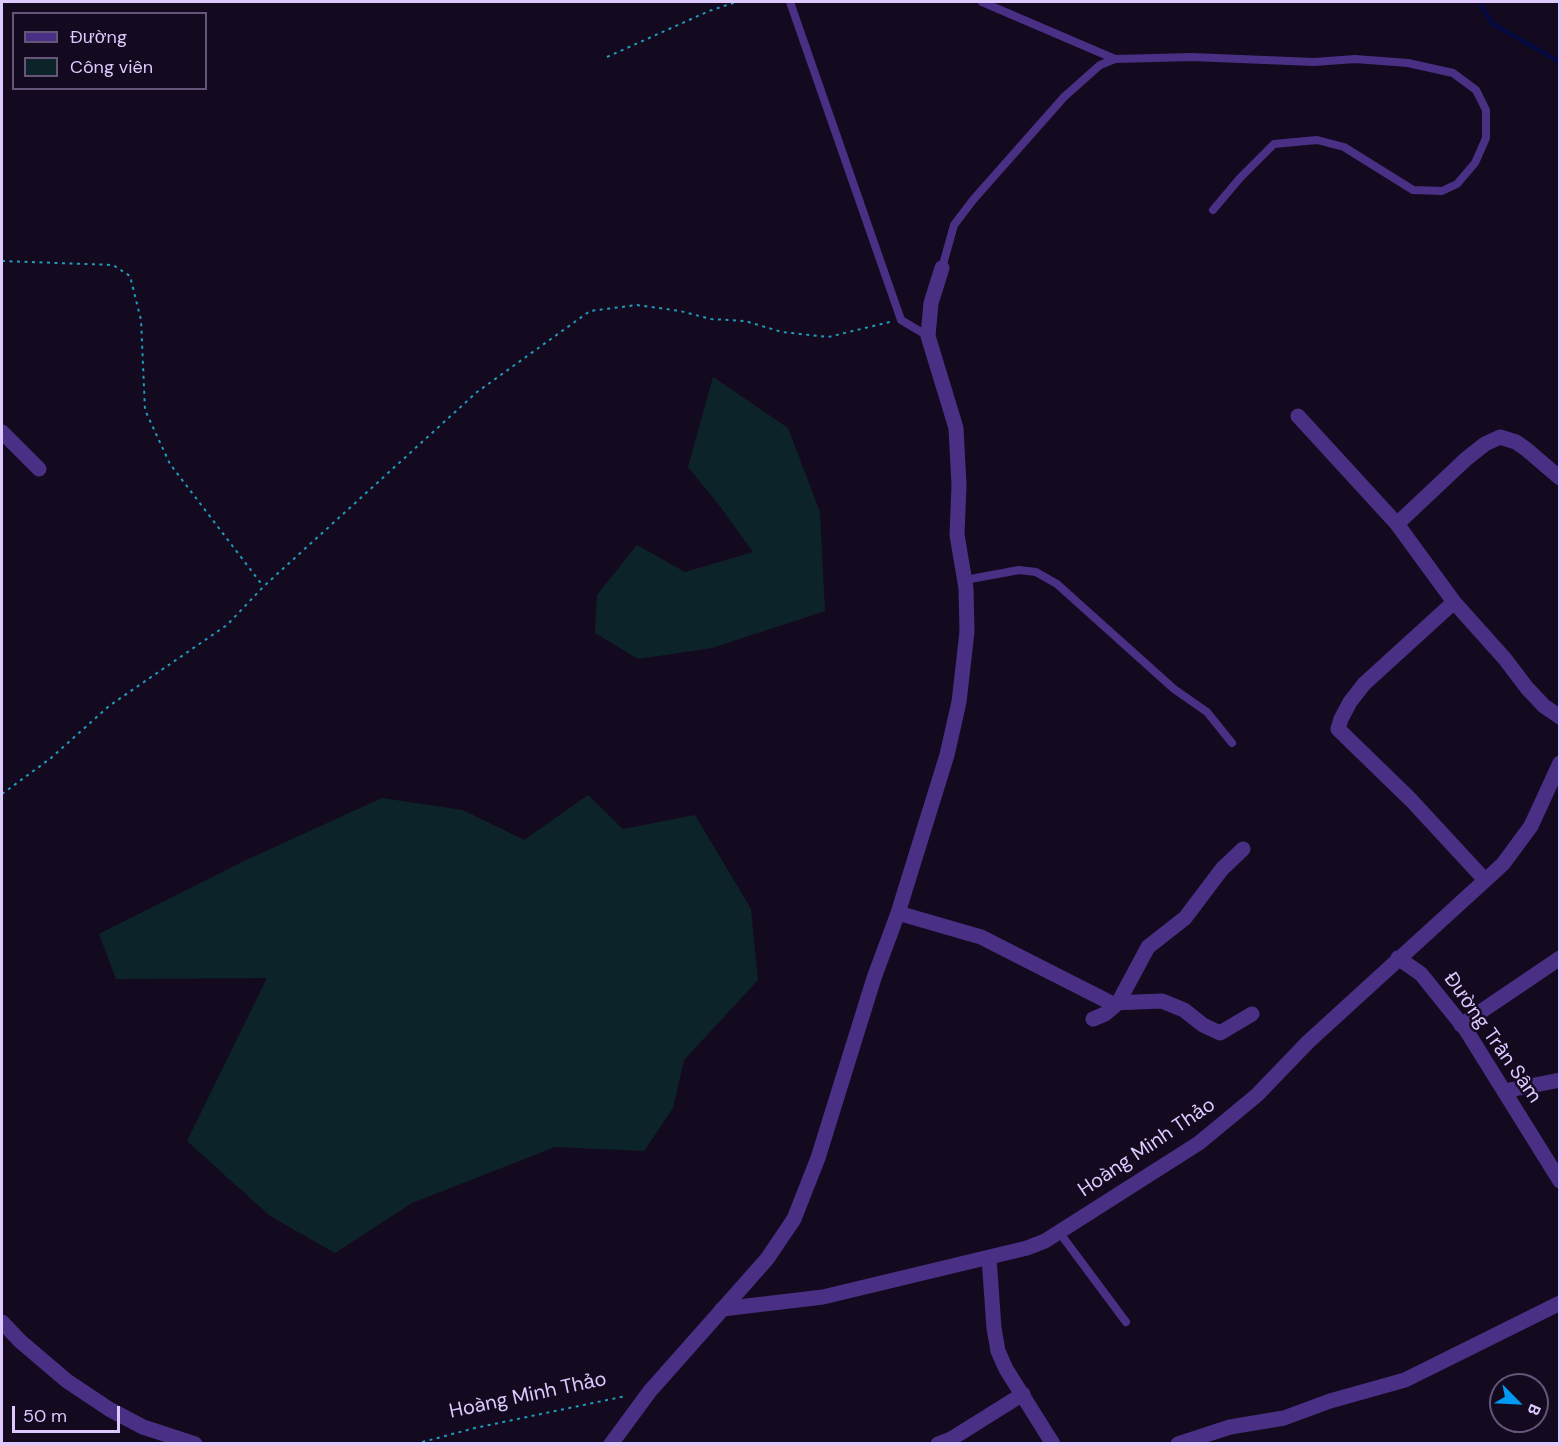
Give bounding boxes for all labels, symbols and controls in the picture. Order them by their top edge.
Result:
legend [12,12,207,90]
text: Đường [70,25,127,49]
text: Công viên [70,55,153,79]
street label: Đường Trần Sâm [1438,968,1546,1108]
street label: Hoàng Minh Thảo [1074,1093,1220,1203]
street label: Hoàng Minh Thảo [447,1368,609,1424]
north arrow [1489,1373,1549,1433]
scale bar [15,1394,123,1432]
text: B [1522,1401,1546,1419]
text: 50 m [23,1404,67,1428]

